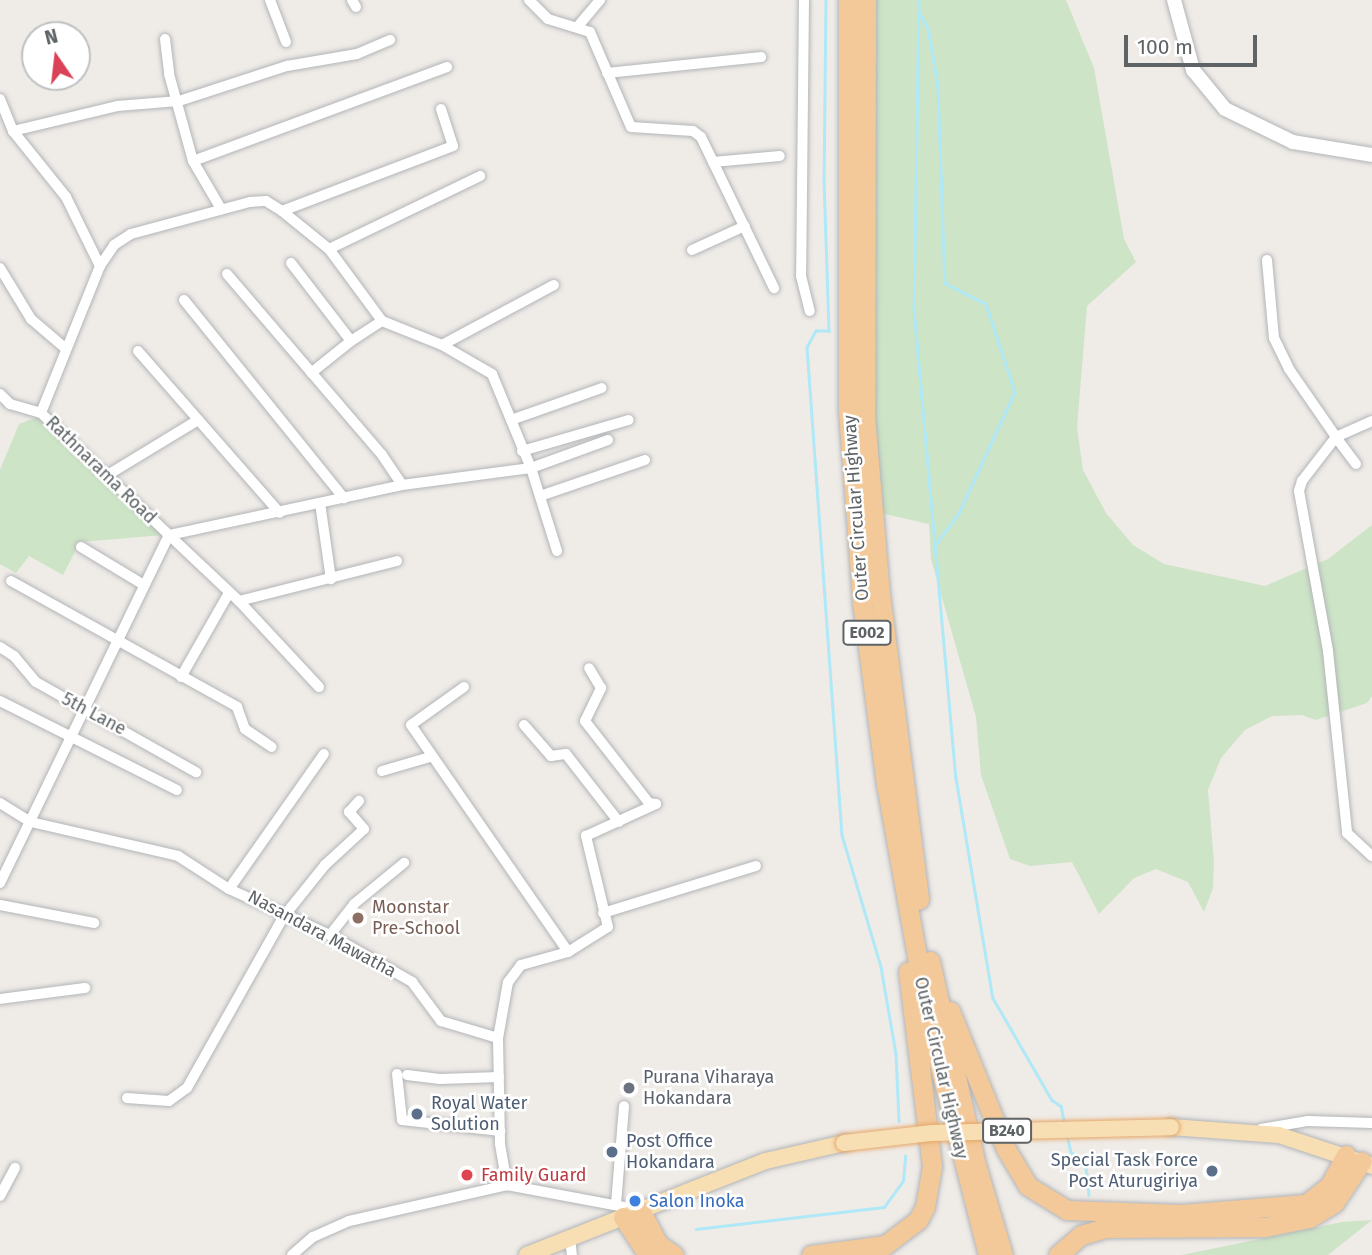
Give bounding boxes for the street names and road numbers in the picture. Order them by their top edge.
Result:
street label: Rathnarama Road [41,412,161,528]
street label: Outer Circular Highway [839,414,873,602]
road number: E002 [841,620,893,646]
street label: 5th Lane [58,688,130,740]
street label: Nasandara Mawatha [244,886,400,982]
street label: Outer Circular Highway [910,975,972,1161]
road number: B240 [981,1119,1033,1144]

